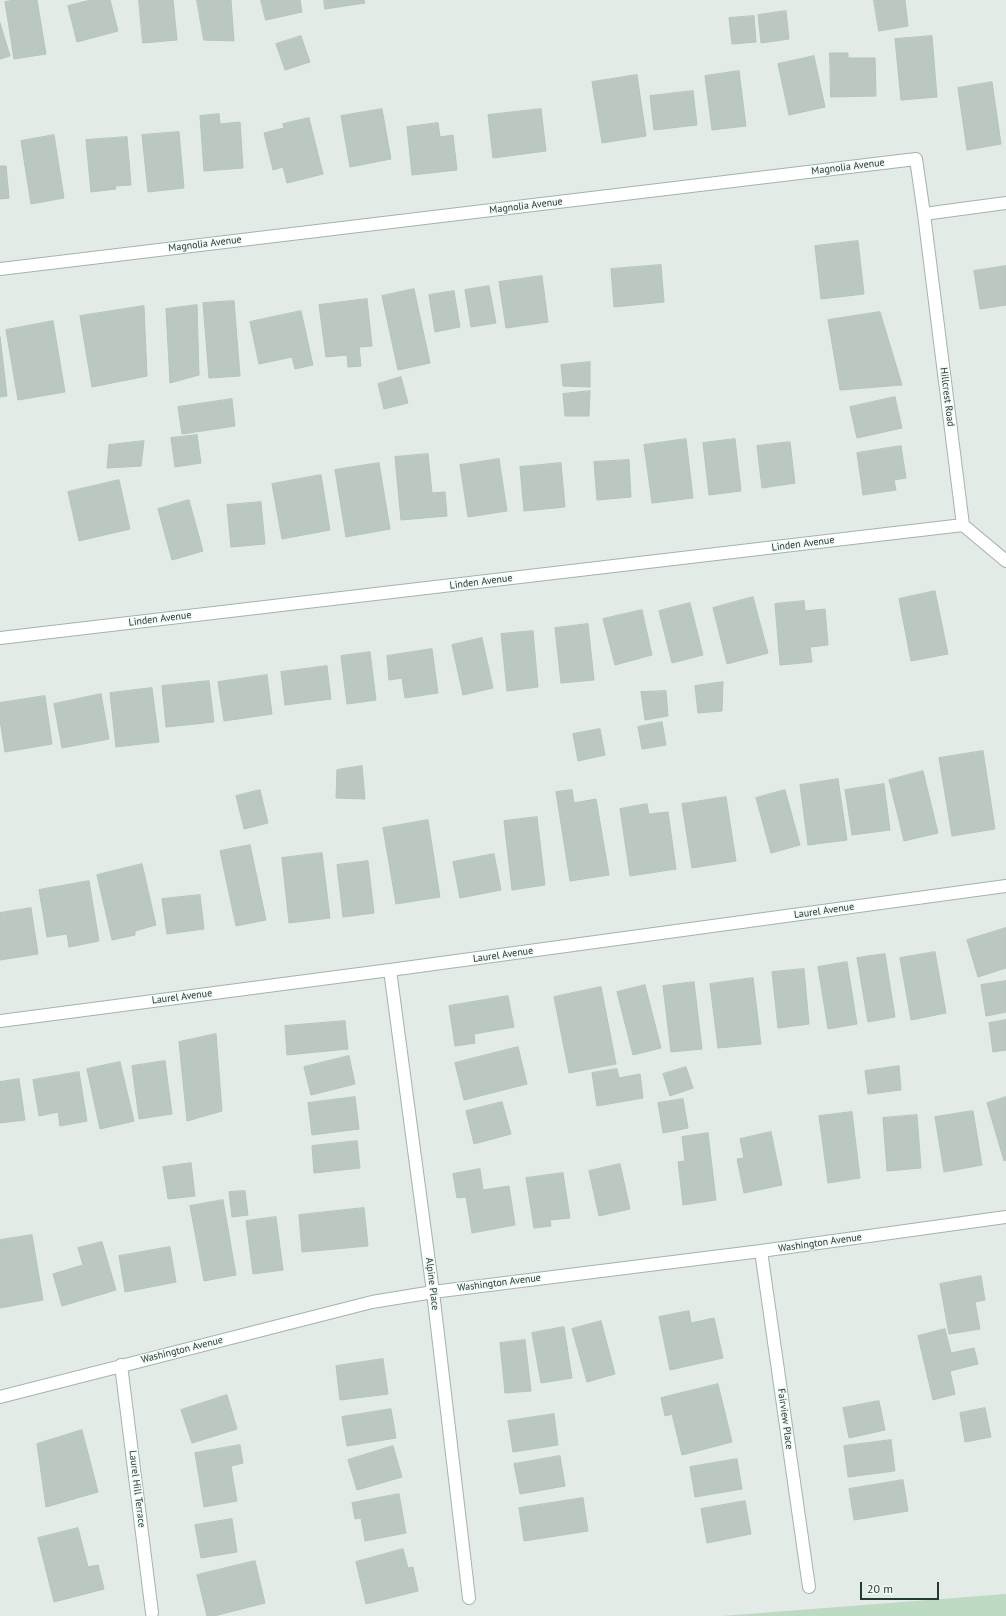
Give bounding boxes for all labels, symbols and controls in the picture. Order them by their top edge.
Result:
street label: Magnolia Avenue [811,157,885,177]
street label: Magnolia Avenue [489,196,563,216]
street label: Magnolia Avenue [168,234,242,254]
street label: Hillcrest Road [937,367,957,427]
street label: Linden Avenue [771,534,835,554]
street label: Linden Avenue [449,572,513,592]
street label: Linden Avenue [128,609,192,629]
street label: Laurel Avenue [793,901,855,921]
street label: Laurel Avenue [472,945,534,965]
street label: Laurel Avenue [151,987,213,1007]
street label: Washington Avenue [778,1231,862,1255]
street label: Alpine Place [423,1257,441,1311]
street label: Washington Avenue [457,1272,541,1294]
street label: Washington Avenue [140,1334,224,1366]
street label: Fairview Place [775,1388,795,1450]
street label: Laurel Hill Terrace [126,1450,148,1528]
scale bar [862,1574,941,1600]
text: 20 m [867,1581,893,1596]

